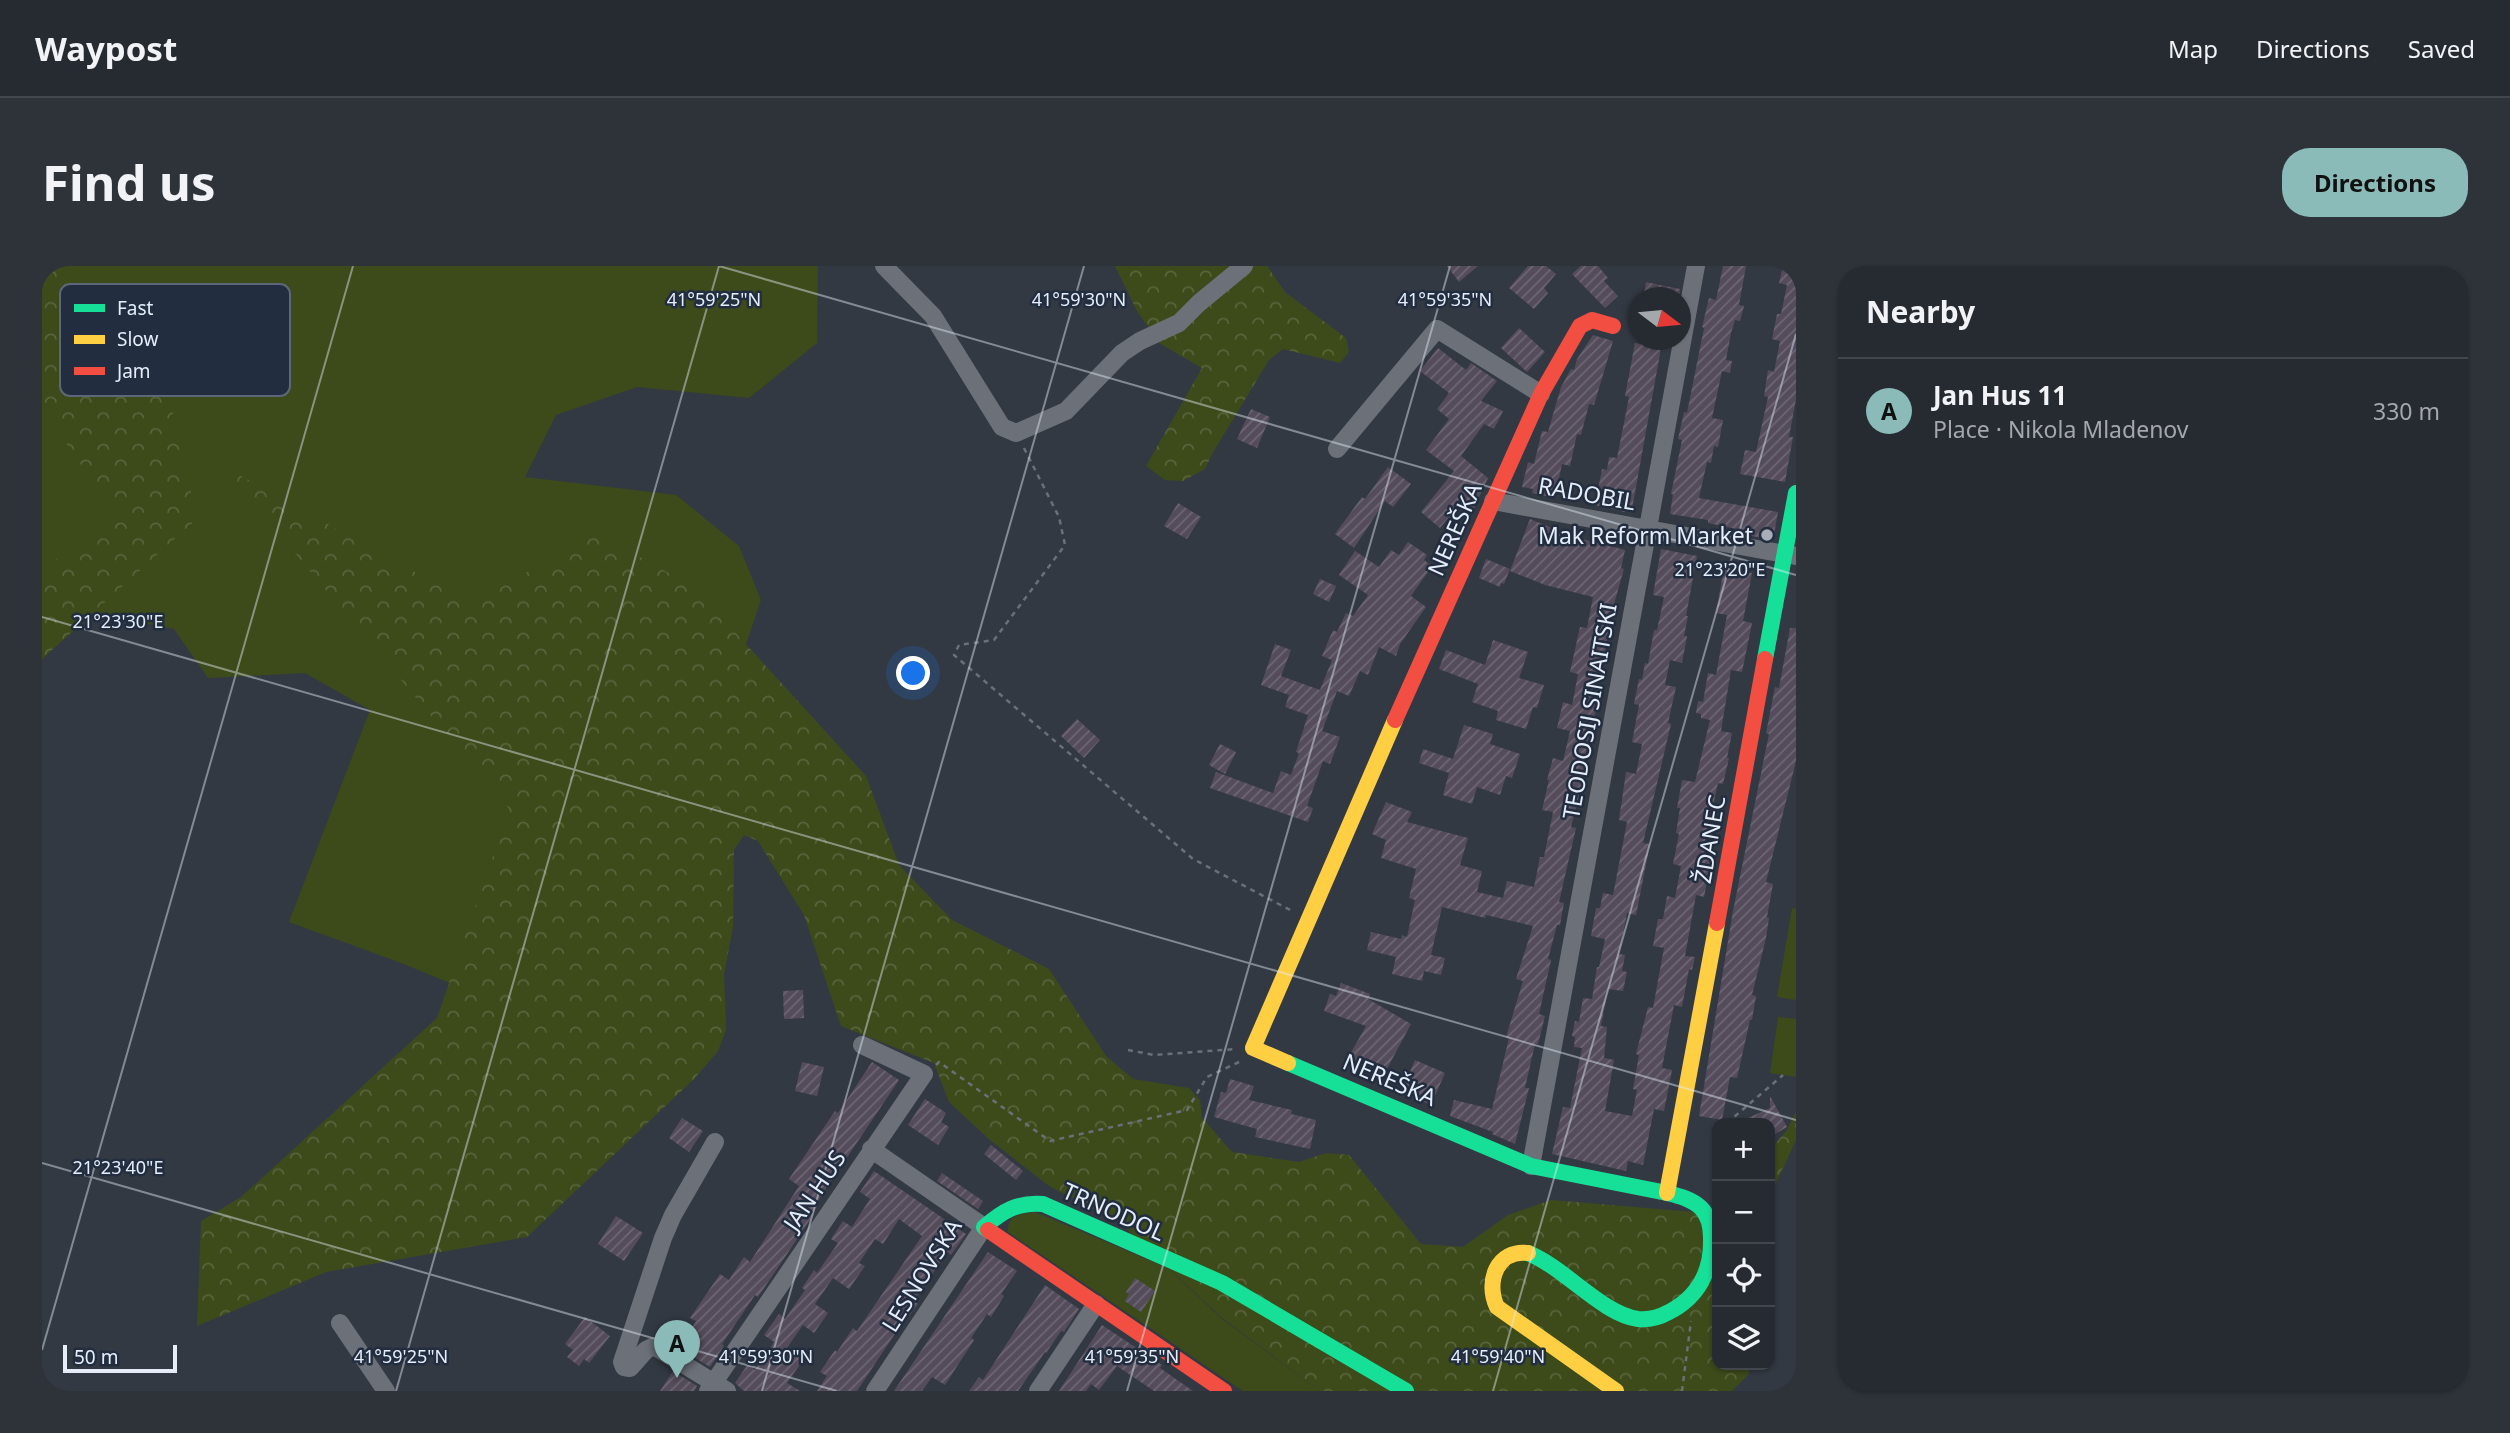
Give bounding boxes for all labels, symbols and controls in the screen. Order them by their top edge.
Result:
text: Waypost [35,26,177,71]
text: Map [2168,32,2218,65]
text: Directions [2256,32,2370,65]
text: Saved [2408,32,2475,65]
button: Directions [2282,148,2468,217]
text: Find us [42,149,216,215]
legend [60,284,290,396]
text: 41°59'25"N [667,287,761,311]
text: 41°59'30"N [1032,287,1126,311]
text: 41°59'35"N [1398,287,1492,311]
north arrow [1628,287,1691,350]
text: Nearby [1866,291,1975,332]
text: Fast [117,295,154,321]
text: Slow [117,326,158,352]
text: Jam [115,358,151,384]
text: Jan Hus 11 [1933,377,2067,413]
text: A [1881,395,1897,427]
text: 330 m [2373,395,2440,427]
text: Place · Nikola Mladenov [1933,413,2188,445]
street label: RADOBIL [1536,469,1638,517]
street label: NEREŠKA [1419,477,1489,581]
place label: Mak Reform Market [1538,519,1753,551]
marker: Mak Reform Market [1759,527,1775,543]
text: 21°23'20"E [1675,557,1765,581]
street label: TEODOSIJ SINAITSKI [1554,600,1624,822]
text: 21°23'30"E [73,609,163,633]
your location [896,656,930,690]
street label: ŽDANEC [1686,792,1732,886]
street label: NEREŠKA [1338,1045,1442,1113]
map controls [1712,1118,1775,1370]
button: + [1712,1118,1775,1181]
street label: JAN HUS [774,1143,853,1238]
text: 21°23'40"E [73,1155,163,1179]
street label: TRNODOL [1058,1174,1170,1248]
button: − [1712,1181,1775,1244]
street label: LESNOVSKA [874,1212,969,1338]
button: locate [1712,1244,1775,1307]
button: layers [1712,1307,1775,1370]
pin: A [654,1320,700,1378]
scale bar [63,1342,177,1374]
text: 50 m [74,1344,118,1370]
text: 41°59'25"N [354,1344,448,1368]
text: 41°59'30"N [719,1344,813,1368]
text: 41°59'35"N [1085,1344,1179,1368]
text: 41°59'40"N [1451,1344,1545,1368]

